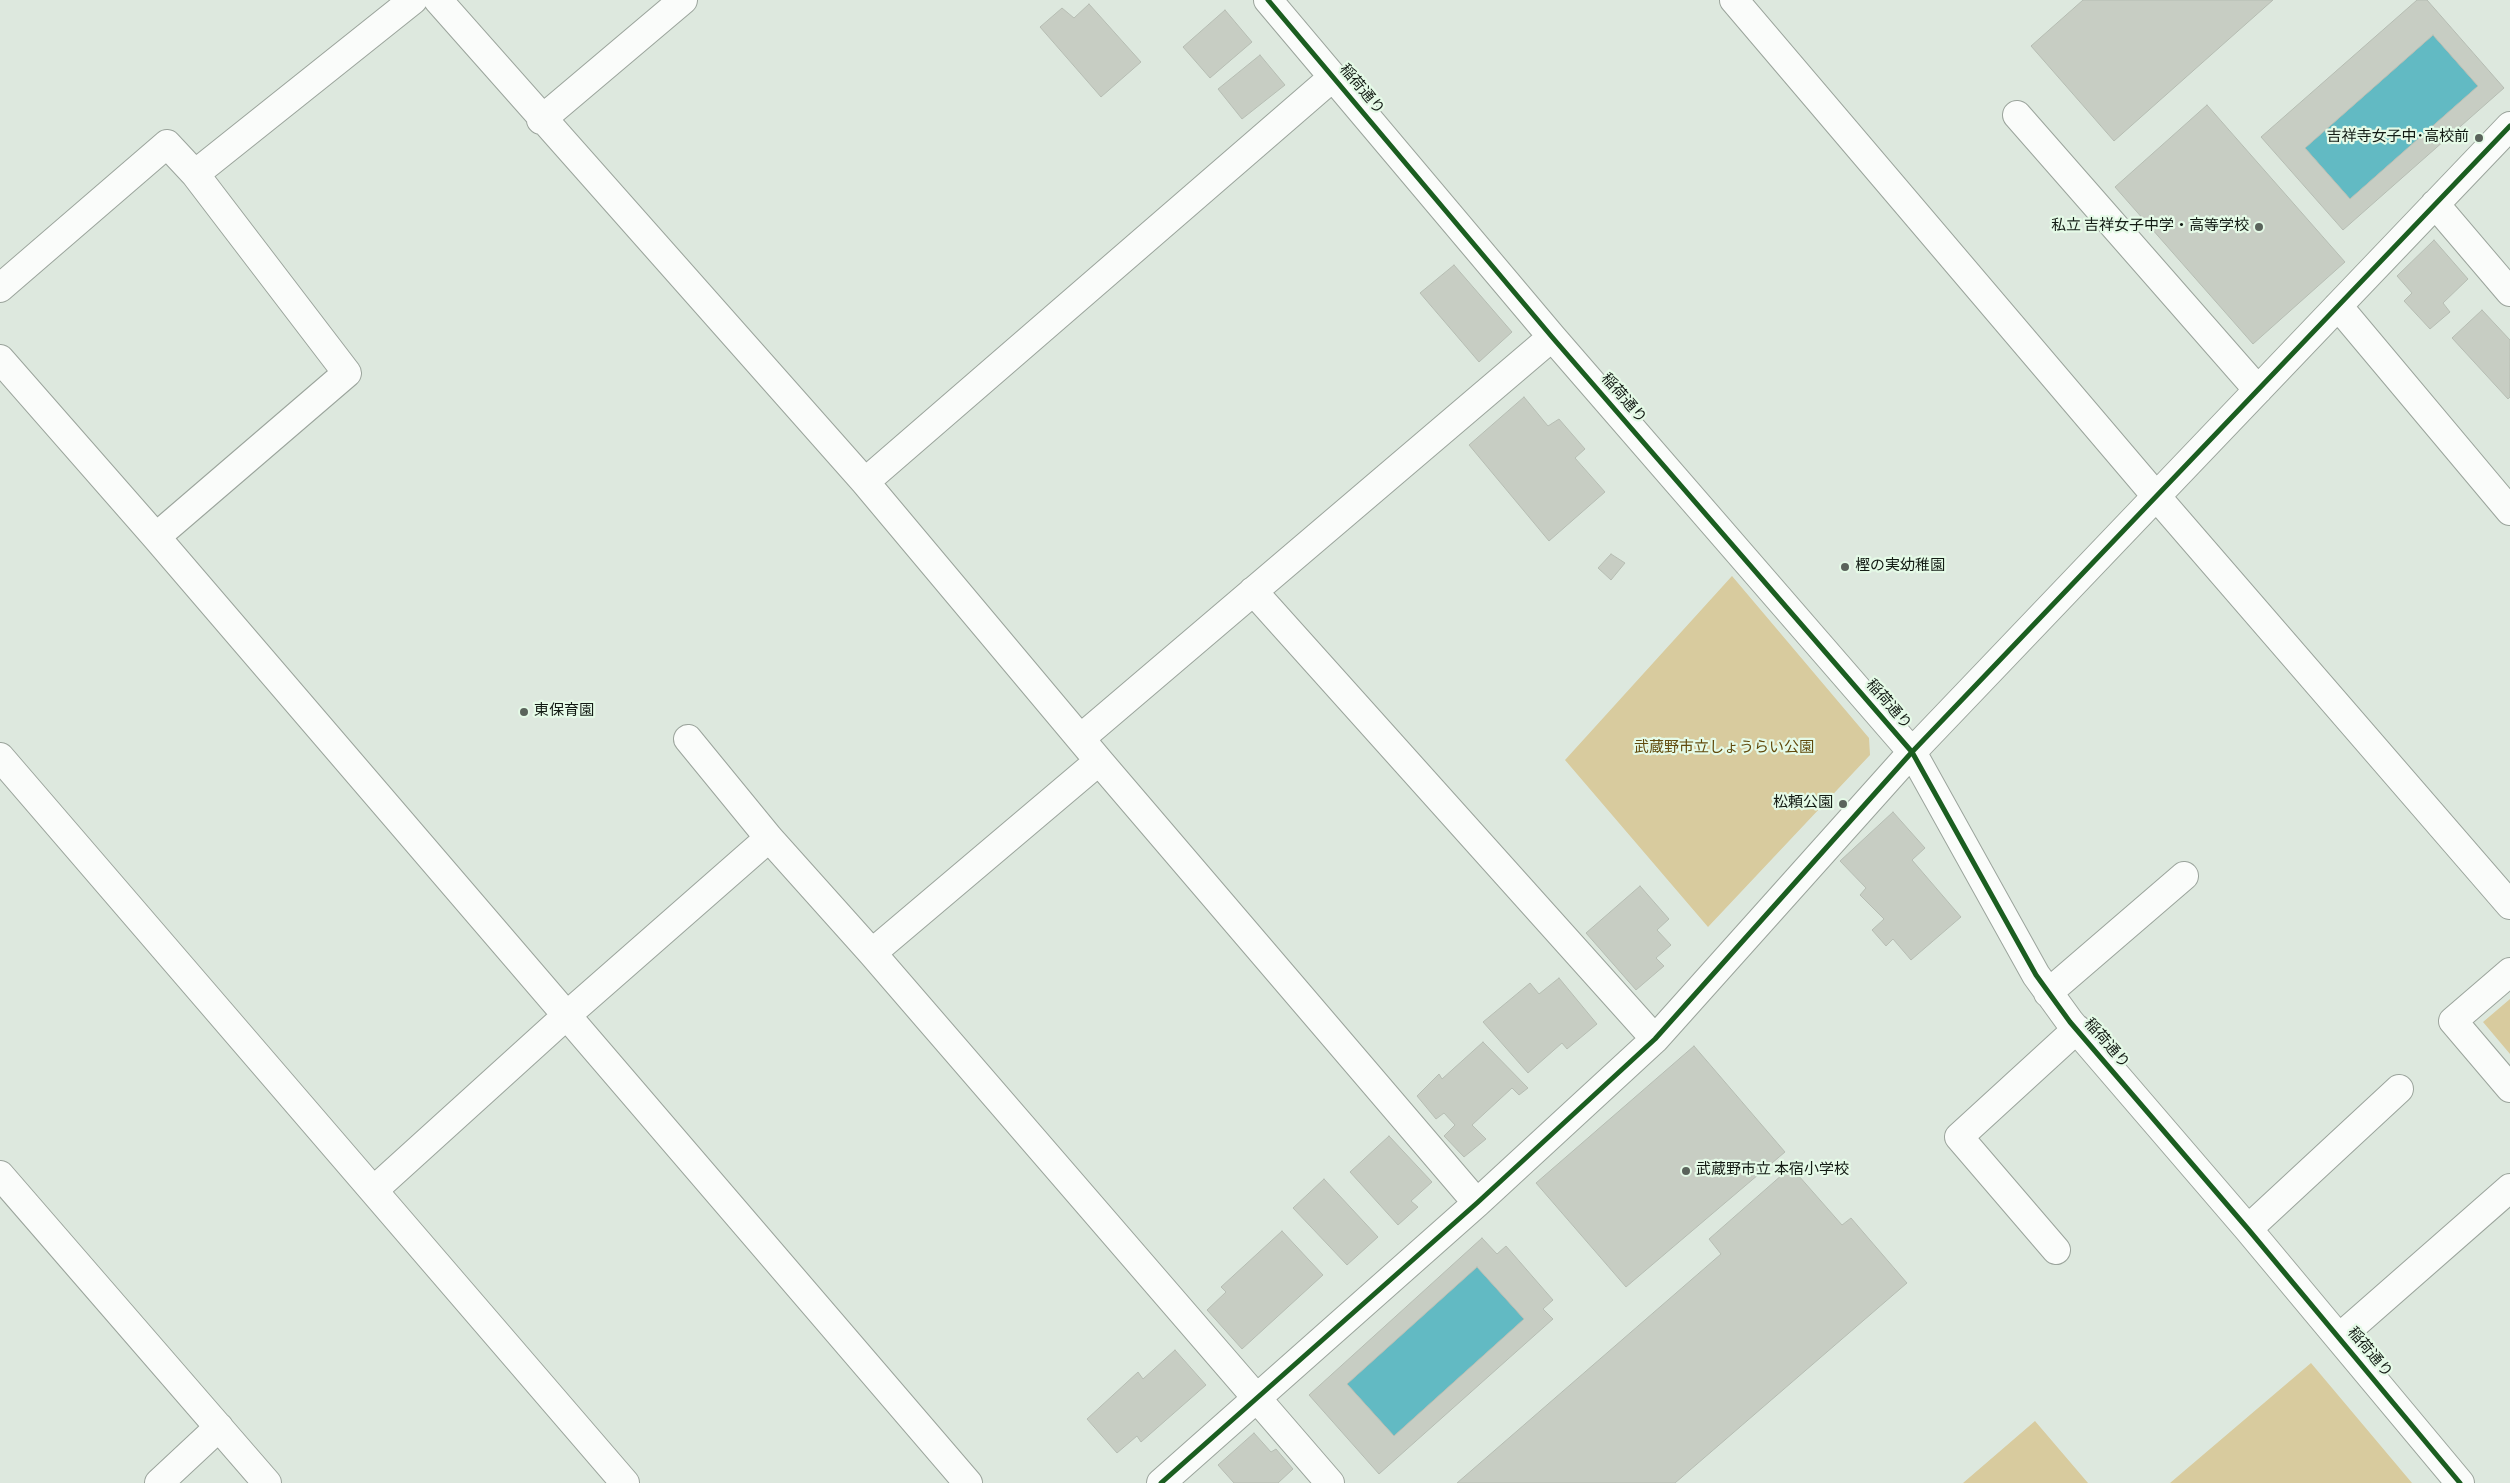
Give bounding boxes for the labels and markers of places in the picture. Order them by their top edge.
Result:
place label: 吉祥寺女子中･高校前 [2327,129,2469,147]
marker: 吉祥寺女子中･高校前 [2473,132,2485,144]
place label: 私立 吉祥女子中学・高等学校 [2051,218,2249,236]
marker: 私立 吉祥女子中学・高等学校 [2253,221,2265,233]
place label: 樫の実幼稚園 [1855,558,1945,576]
marker: 樫の実幼稚園 [1839,561,1851,573]
place label: 東保育園 [534,703,594,721]
marker: 東保育園 [518,706,530,718]
place label: 松頼公園 [1773,795,1833,813]
marker: 松頼公園 [1837,798,1849,810]
place label: 武蔵野市立 本宿小学校 [1696,1162,1849,1180]
marker: 武蔵野市立 本宿小学校 [1680,1165,1692,1177]

